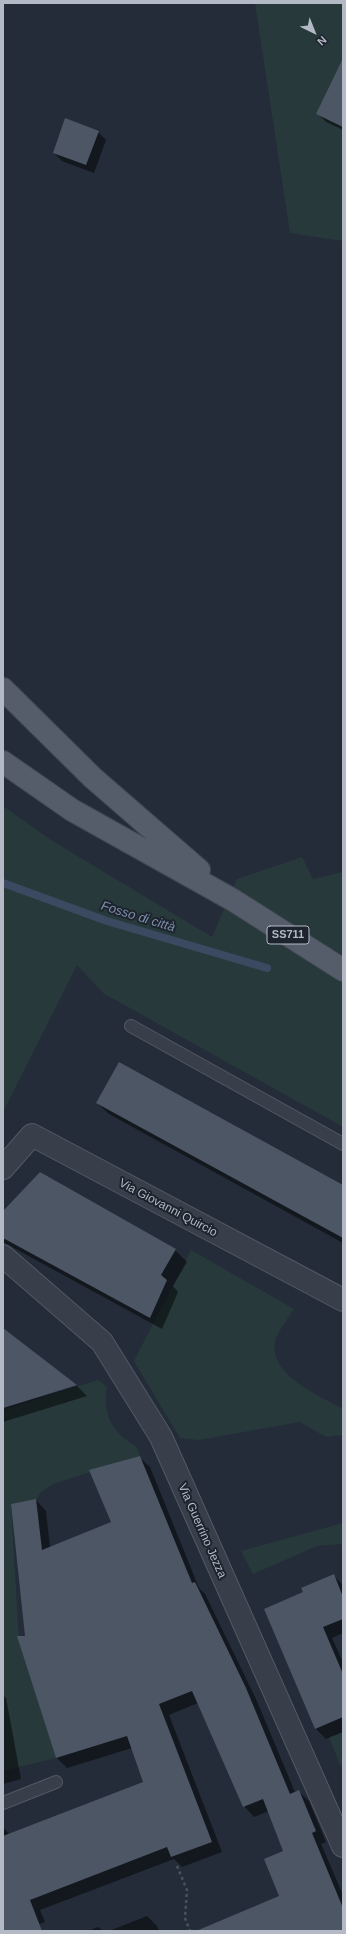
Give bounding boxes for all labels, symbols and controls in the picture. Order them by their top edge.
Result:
north arrow [294,12,334,52]
text: N [315,34,329,48]
water label: Fosso di città [99,898,177,936]
road number: SS711 [267,926,309,944]
street label: Via Giovanni Quircio [116,1176,220,1240]
street label: Via Guerrino Jezza [175,1482,229,1580]

